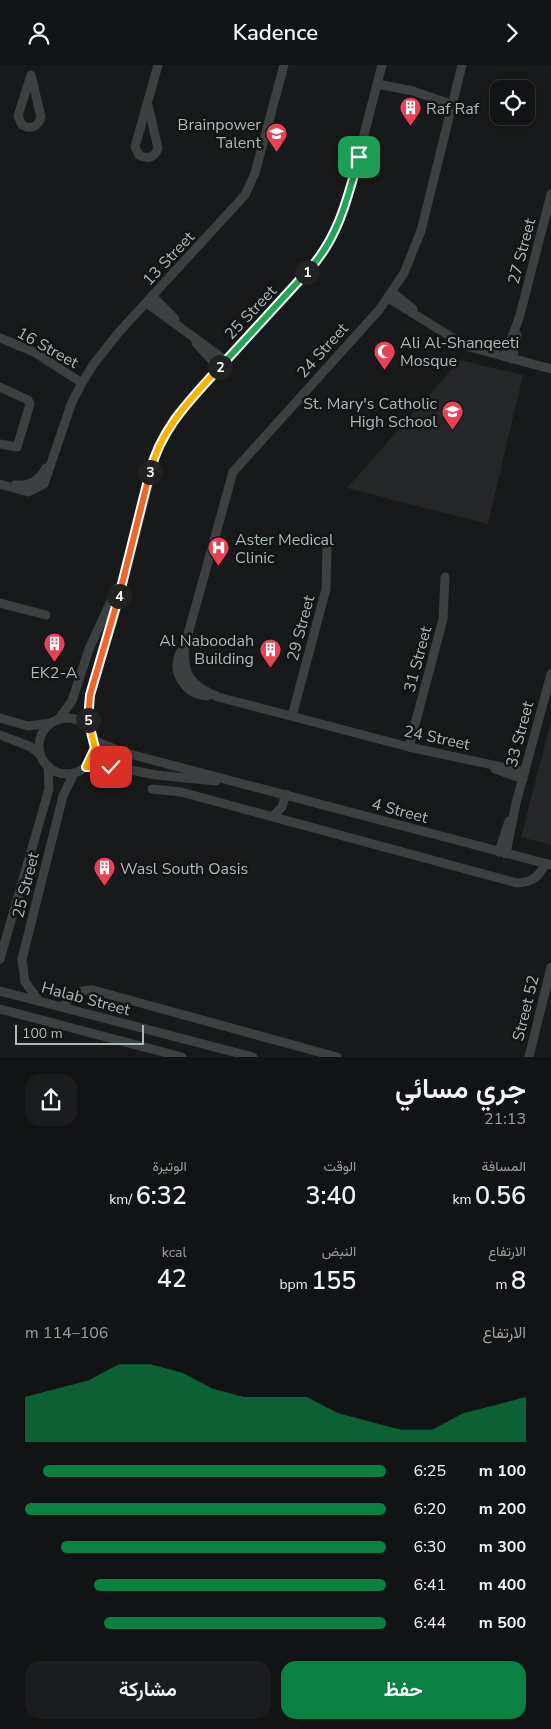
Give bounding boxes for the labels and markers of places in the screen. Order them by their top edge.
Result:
building icon: Raf Raf [398,96,422,127]
place label: Raf Raf [426,98,480,120]
place label: Brainpower Talent [178,114,261,154]
school or university icon: Brainpower Talent [265,121,289,152]
pin [338,136,380,178]
pin: 1 [294,259,320,285]
place label: Ali Al-Shanqeeti Mosque [400,332,519,372]
mosque icon: Ali Al-Shanqeeti Mosque [372,339,396,370]
pin: 2 [208,355,232,379]
place label: St. Mary's Catholic High School [303,393,438,433]
school or university icon: St. Mary's Catholic High School [441,400,465,431]
pin: 3 [138,459,162,485]
place label: Aster Medical Clinic [235,529,334,569]
hospital icon: Aster Medical Clinic [207,536,231,567]
pin: 4 [106,583,132,609]
place label: Al Naboodah Building [159,630,254,670]
building icon: EK2-A [42,631,66,662]
building icon: Al Naboodah Building [258,637,282,668]
place label: EK2-A [30,662,78,684]
pin: 5 [76,707,100,733]
pin [90,746,132,788]
building icon: Wasl South Oasis [92,856,116,887]
place label: Wasl South Oasis [120,858,248,880]

